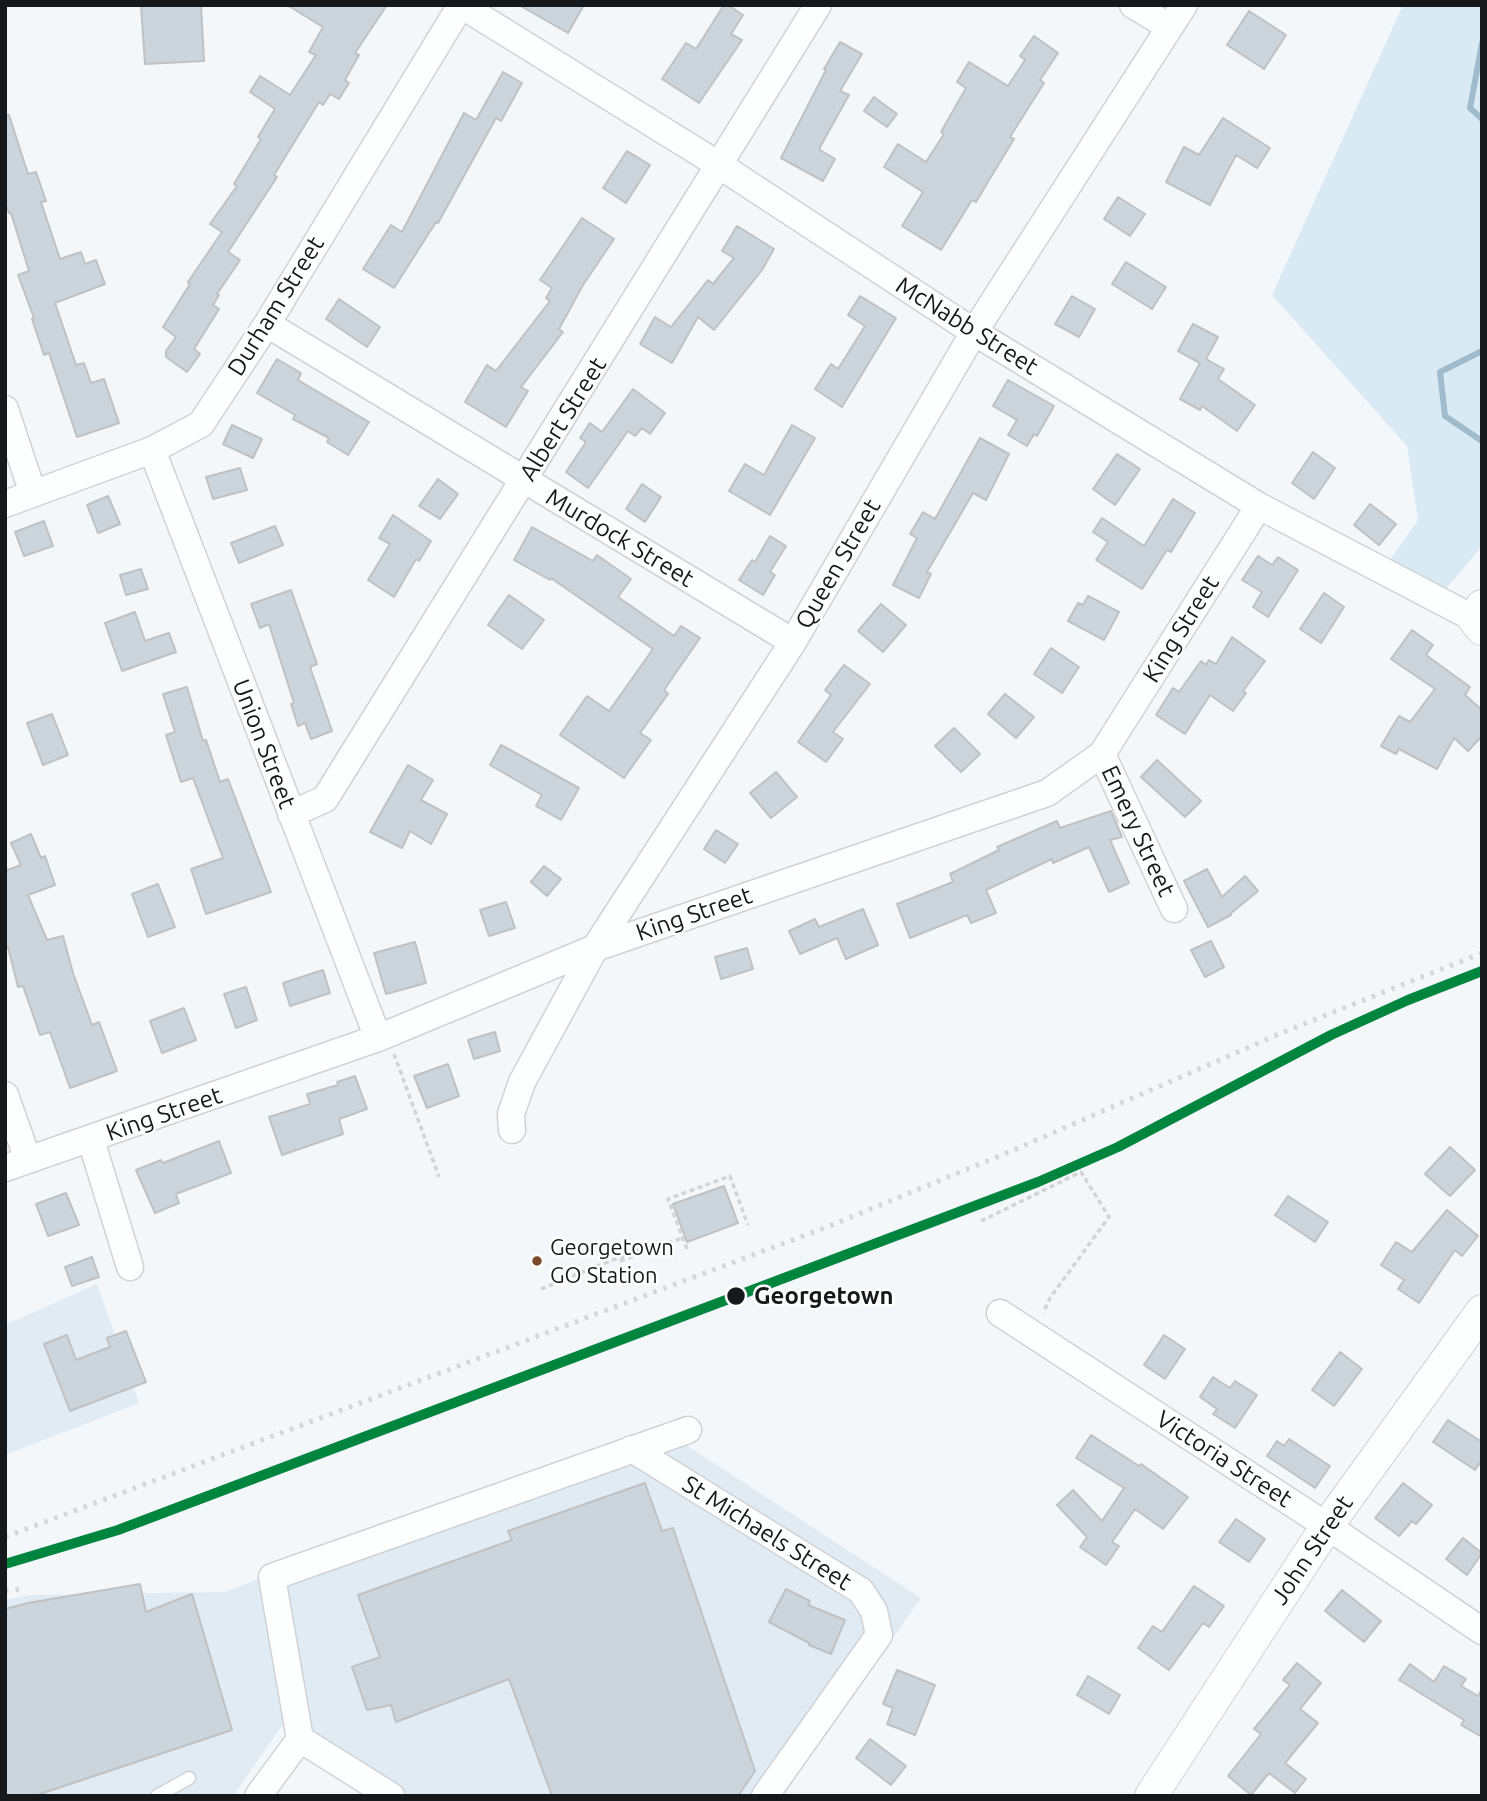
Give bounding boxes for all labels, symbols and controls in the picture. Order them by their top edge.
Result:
street label: Durham Street [222,231,330,381]
street label: McNabb Street [891,271,1043,381]
street label: Albert Street [514,352,612,486]
street label: Murdock Street [541,483,699,593]
street label: Queen Street [789,494,887,634]
street label: King Street [1137,570,1225,688]
street label: Union Street [226,675,302,813]
street label: Emery Street [1095,761,1181,901]
street label: King Street [632,881,756,947]
street label: King Street [102,1081,226,1147]
place label: Georgetown GO Station [550,1235,674,1286]
marker: Georgetown GO Station [530,1254,544,1268]
place label: Georgetown [754,1282,894,1310]
marker: Georgetown [725,1285,747,1307]
street label: Victoria Street [1151,1404,1297,1514]
street label: St Michaels Street [677,1469,857,1597]
street label: John Street [1265,1490,1359,1610]

